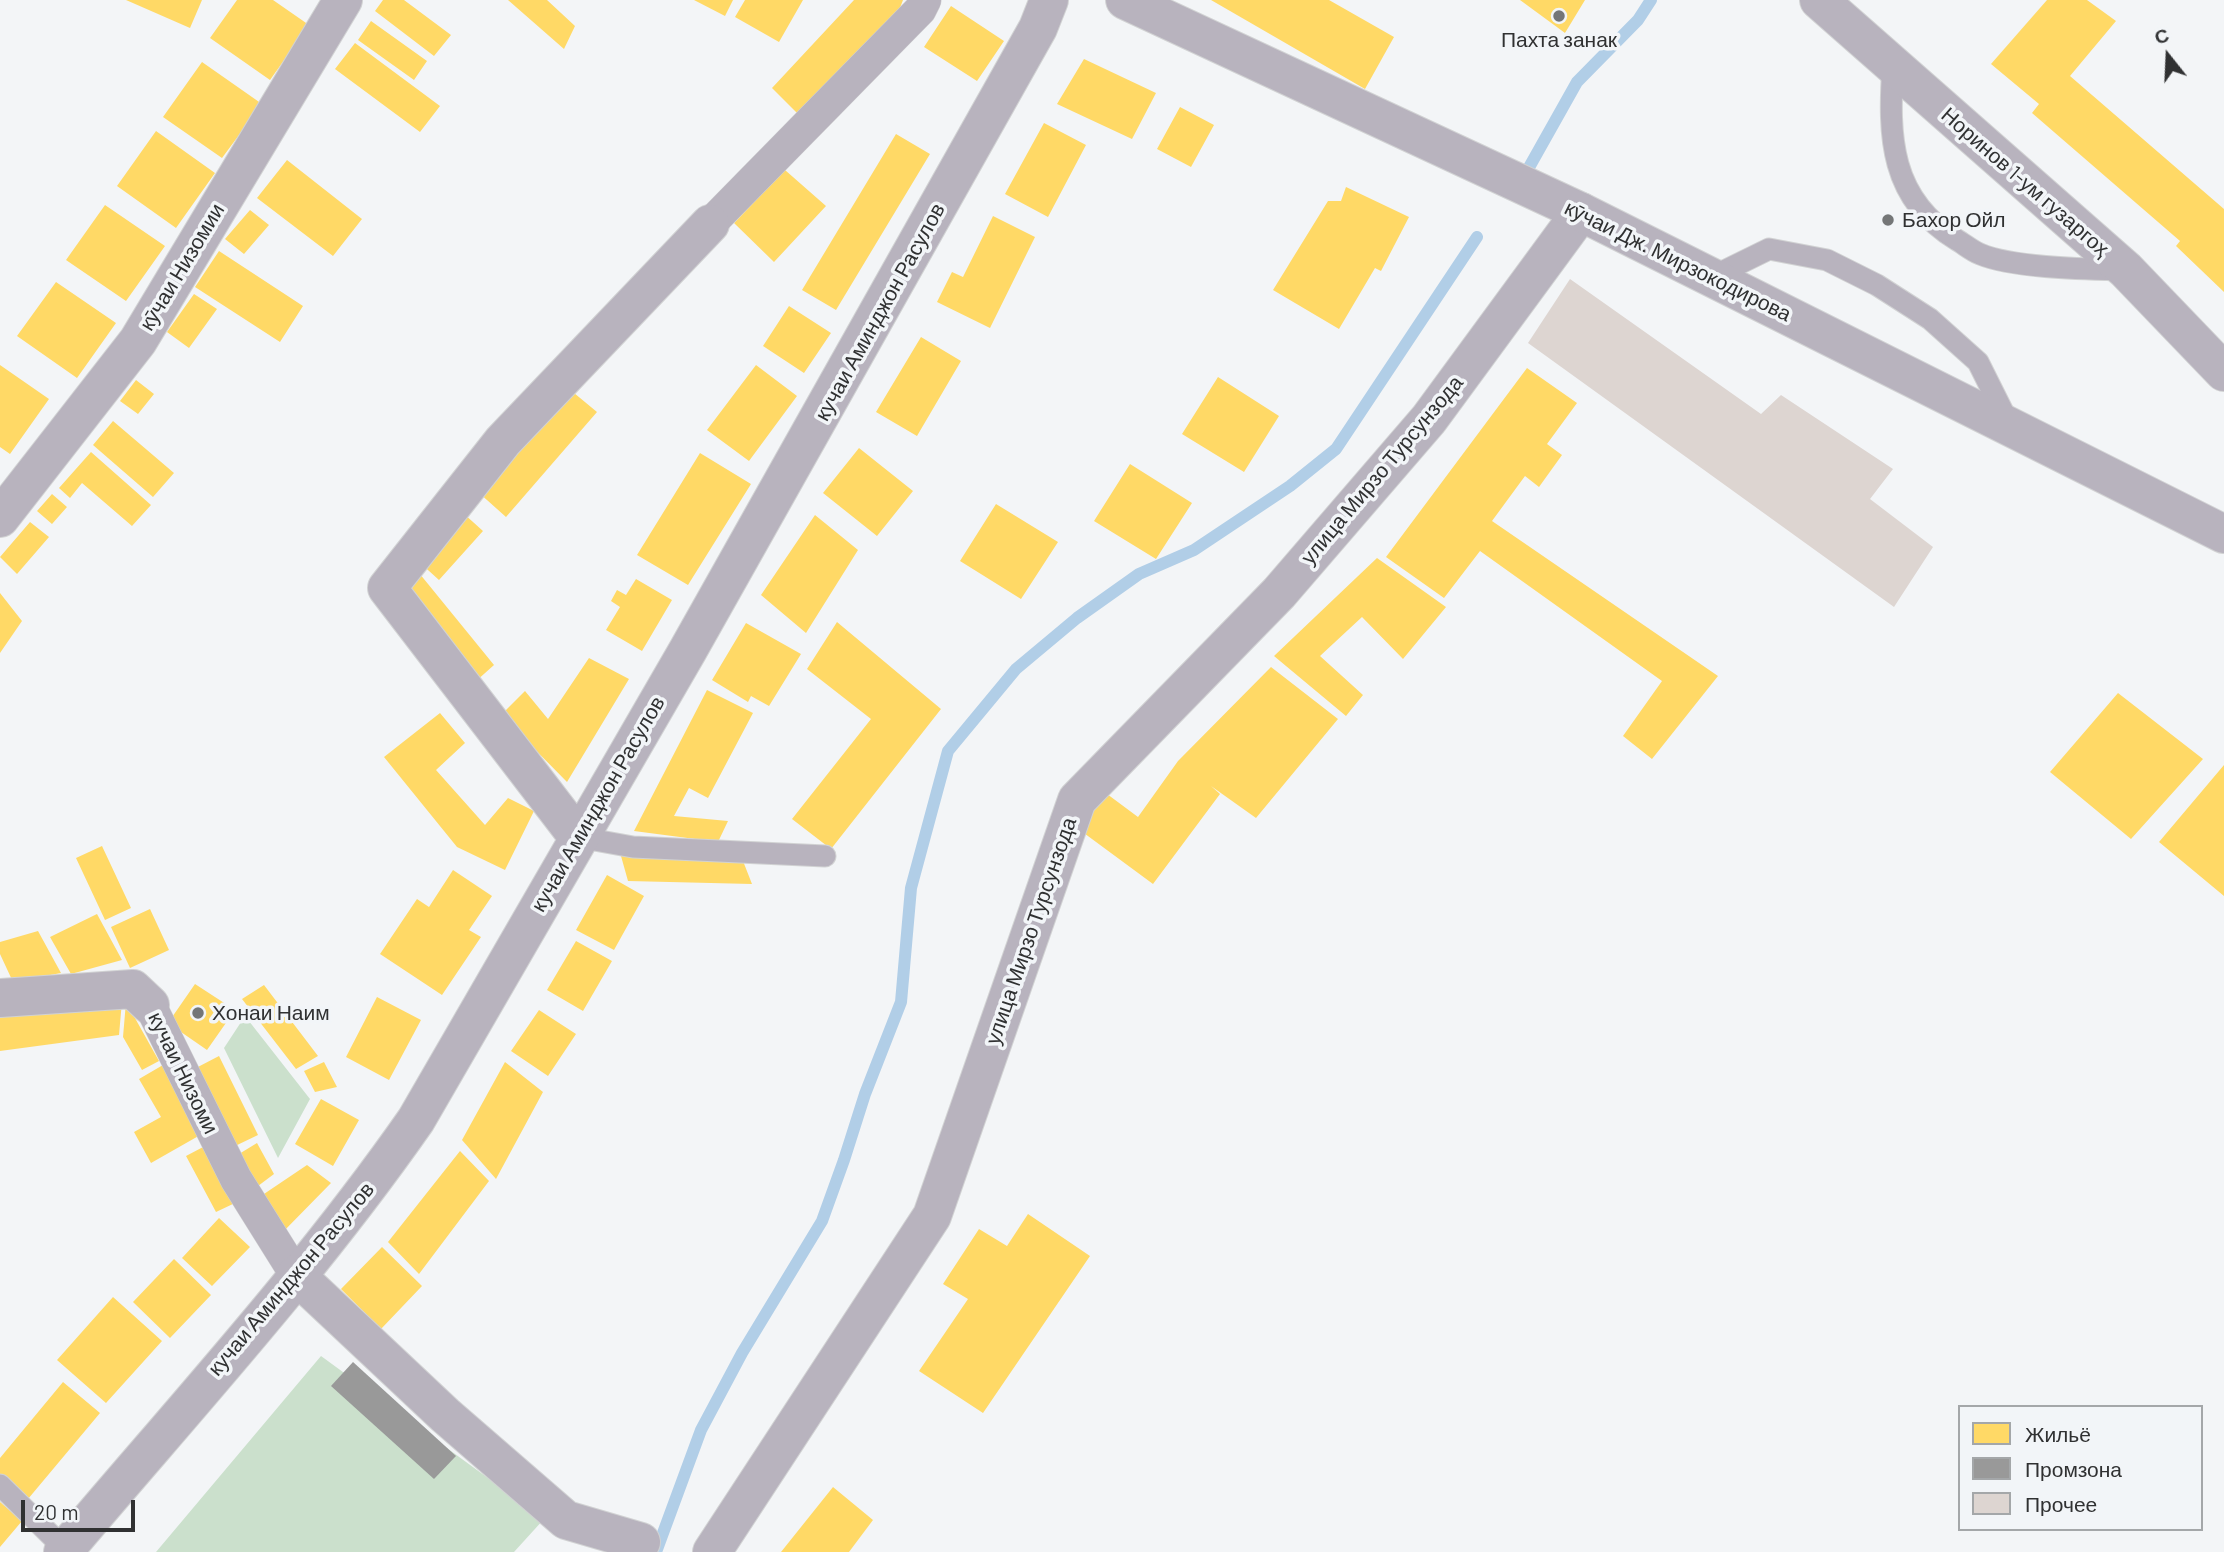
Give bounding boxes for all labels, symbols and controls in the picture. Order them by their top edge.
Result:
marker: Пахта занак [1551,8,1567,24]
north arrow [2133,21,2203,91]
text: С [2151,22,2171,49]
place label: Пахта занак [1501,27,1617,53]
street label: Норинов 1-ум гузаргоҳ [1936,102,2114,262]
street label: кӯчаи Дж. Мирзокодирова [1561,195,1795,327]
street label: кӯчаи Низомии [134,199,230,335]
street label: кучаи Аминджон Расулов [810,199,950,425]
place label: Бахор Ойл [1902,207,2006,233]
marker: Бахор Ойл [1880,212,1896,228]
street label: улица Мирзо Турсунзода [1296,371,1468,569]
street label: кучаи Аминджон Расулов [526,692,670,916]
street label: улица Мирзо Турсунзода [980,814,1082,1048]
place label: Хонаи Наим [212,1000,330,1026]
marker: Хонаи Наим [190,1005,206,1021]
street label: кучаи Низоми [143,1008,223,1138]
street label: кучаи Аминджон Расулов [203,1177,379,1381]
legend [1958,1405,2203,1531]
text: Жильё [2025,1421,2091,1446]
text: Промзона [2025,1456,2122,1481]
scale bar [24,1486,138,1530]
text: Прочее [2025,1491,2097,1516]
text: 20 m [34,1499,79,1524]

